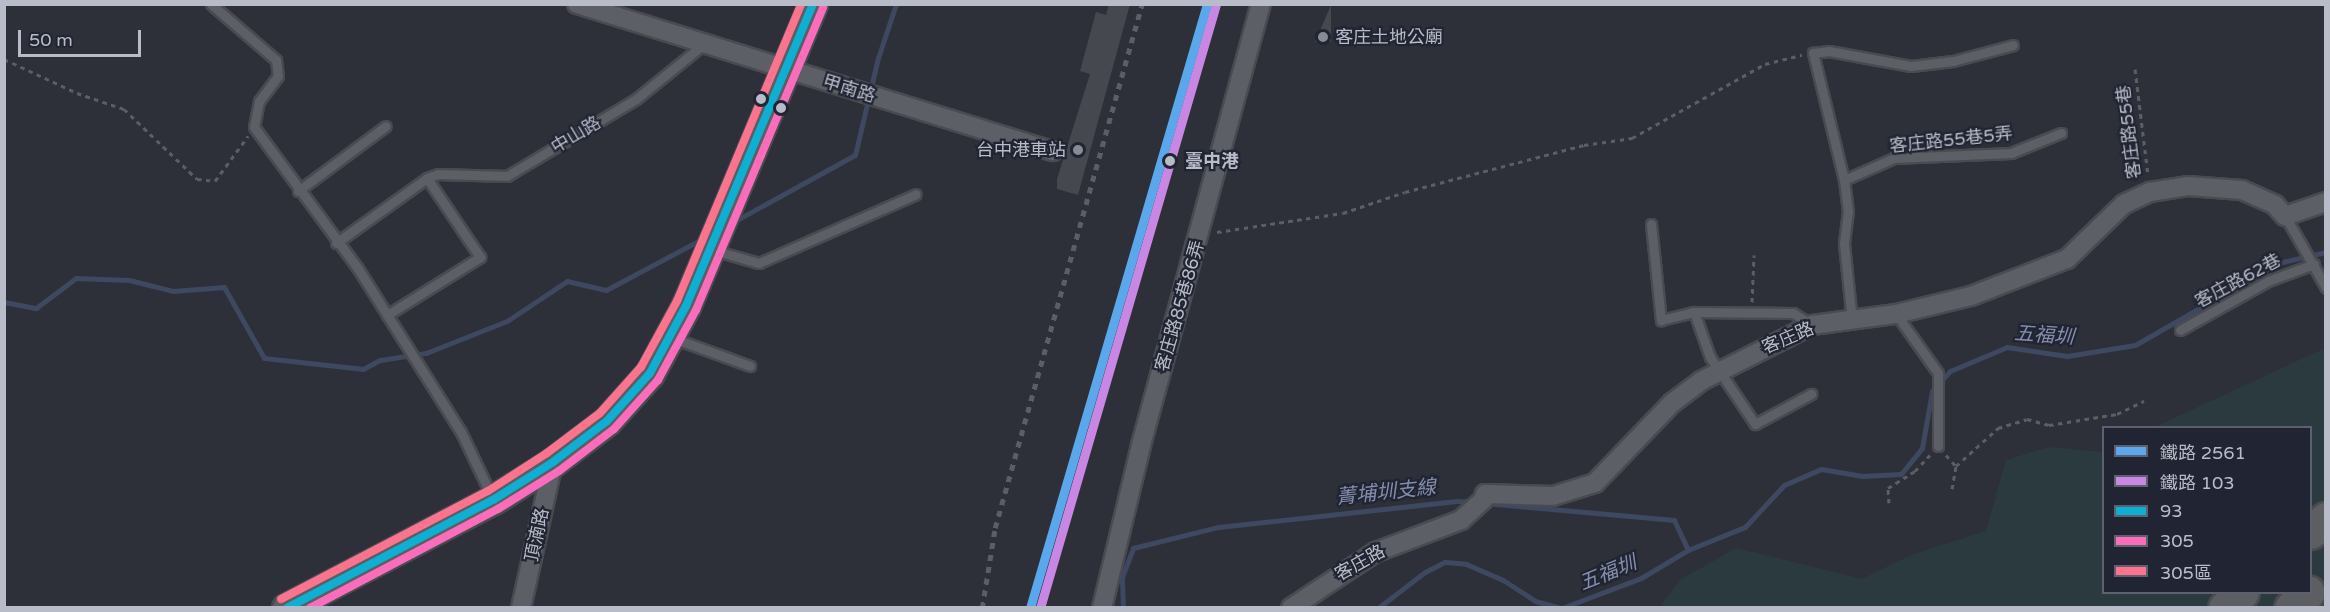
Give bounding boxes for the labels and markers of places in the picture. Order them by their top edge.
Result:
place label: 客庄土地公廟 [1335,26,1443,48]
marker: 客庄土地公廟 [1316,30,1330,44]
unlabelled marker [755,93,767,105]
unlabelled marker [775,102,787,114]
place label: 台中港車站 [976,139,1066,161]
marker: 台中港車站 [1071,143,1085,157]
place label: 臺中港 [1185,150,1239,172]
marker: 臺中港 [1160,151,1180,171]

